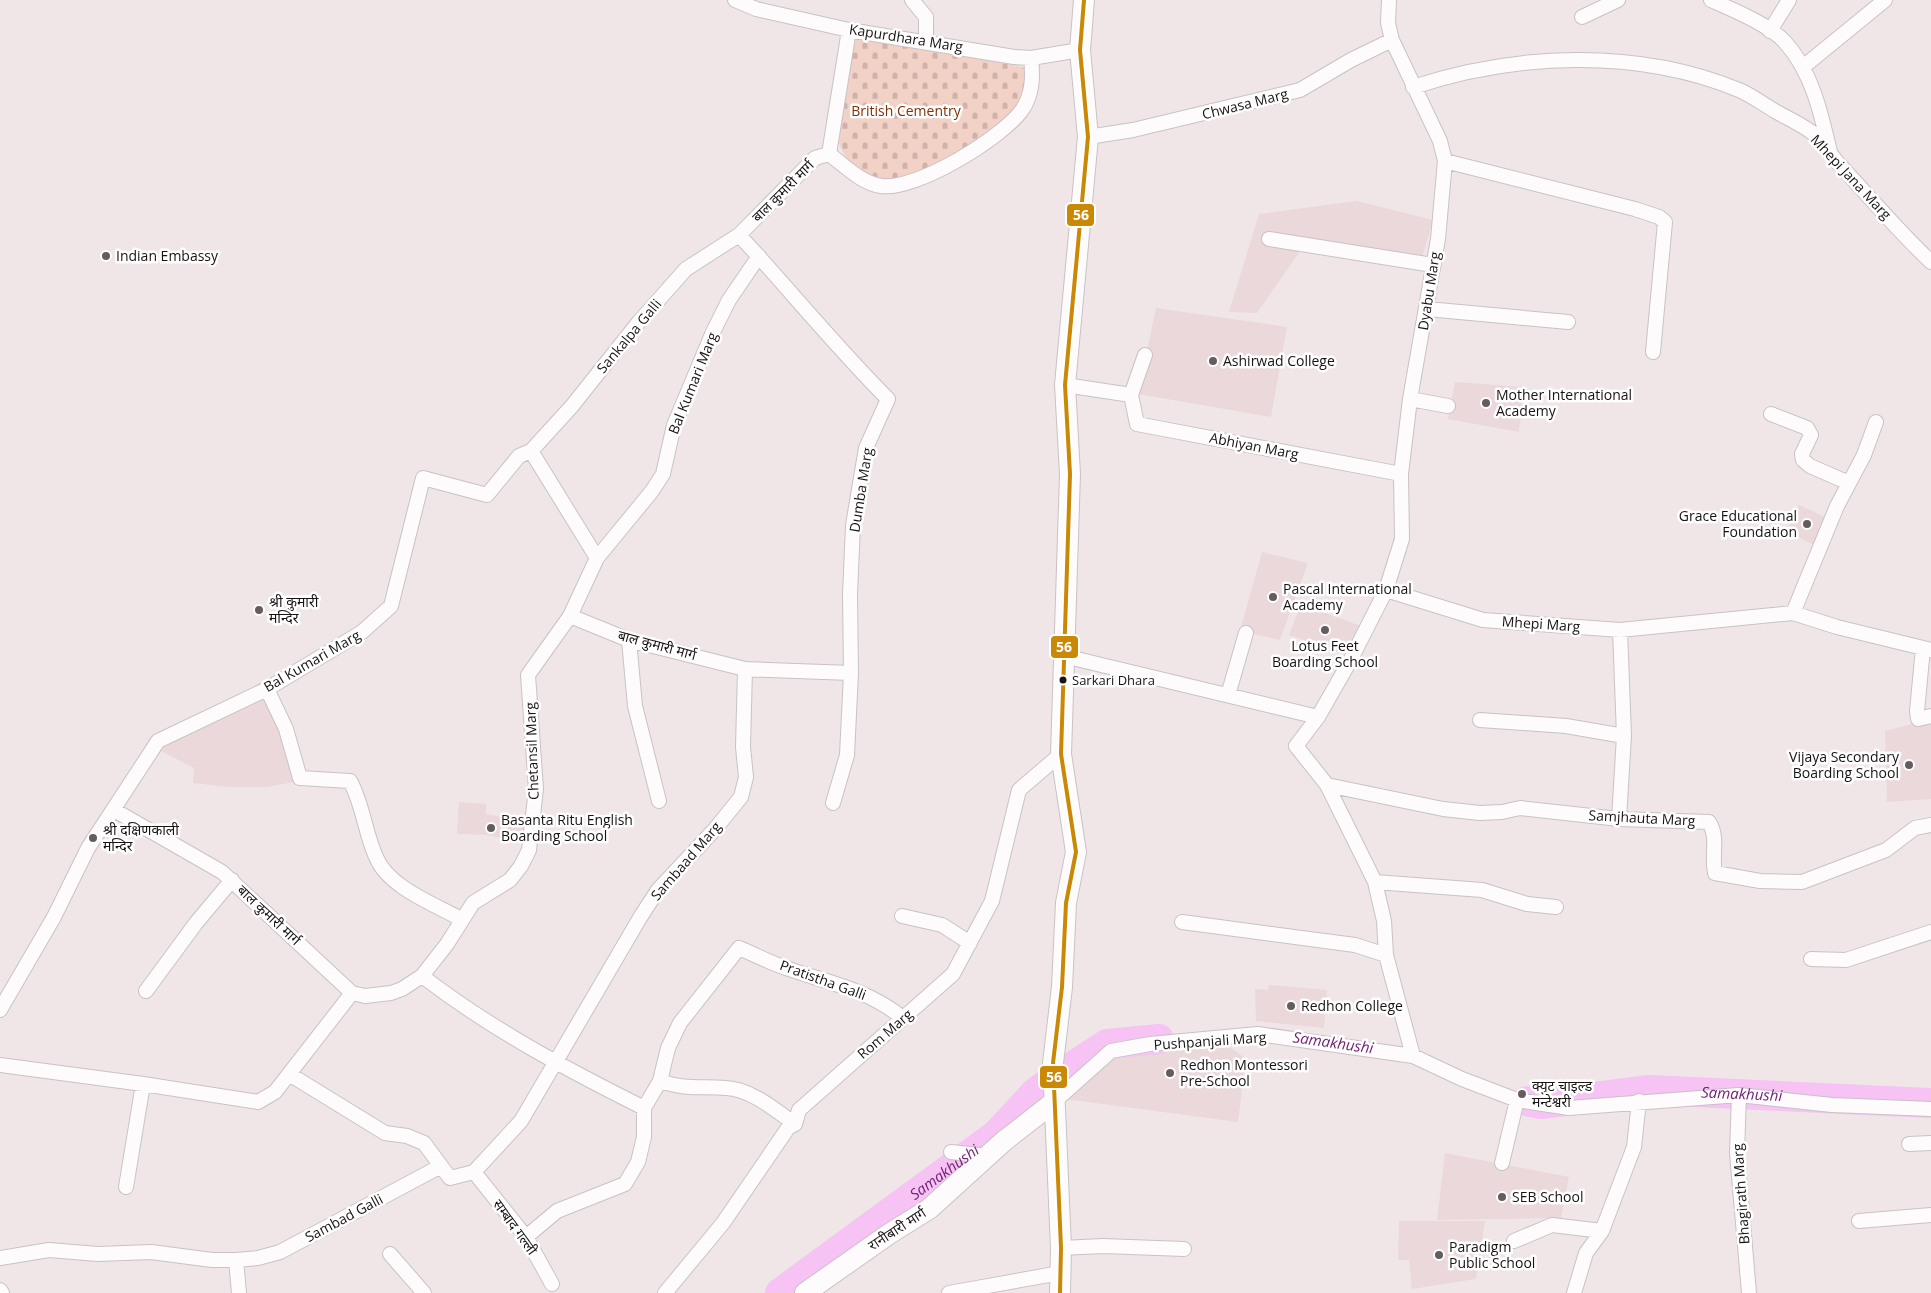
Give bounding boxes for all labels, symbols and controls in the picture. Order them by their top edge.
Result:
street label: Kapurdhara Marg [848,19,965,56]
street label: Chwasa Marg [1200,84,1290,123]
park label: British Cementry [851,101,962,120]
street label: Mhepi Jana Marg [1807,130,1896,224]
street label: बाल कुमारी मार्ग [748,155,819,226]
line badge: 56 [1066,203,1095,227]
text: 56 [1073,205,1089,224]
place label: Indian Embassy [116,246,219,265]
marker: Indian Embassy [100,250,112,262]
street label: Dyabu Marg [1413,250,1444,332]
street label: Sankalpa Galli [592,295,665,377]
street label: Bal Kumari Marg [663,329,722,437]
place label: Ashirwad College [1223,351,1335,370]
marker: Ashirwad College [1207,355,1219,367]
place label: Mother International Academy [1496,385,1632,420]
marker: Mother International Academy [1480,397,1492,409]
street label: Abhiyan Marg [1208,428,1301,464]
street label: Dumba Marg [844,446,877,534]
place label: Grace Educational Foundation [1679,506,1797,541]
marker: Grace Educational Foundation [1801,518,1813,530]
place label: Pascal International Academy [1283,579,1412,614]
marker: Pascal International Academy [1267,591,1279,603]
place label: श्री कुमारी मन्दिर [269,592,319,627]
marker: श्री कुमारी मन्दिर [253,604,265,616]
street label: Mhepi Marg [1501,611,1581,636]
marker: Lotus Feet Boarding School [1319,624,1331,636]
street label: Bal Kumari Marg [260,625,364,696]
street label: बाल कुमारी मार्ग [616,625,699,665]
line badge: 56 [1050,635,1079,659]
place label: Lotus Feet Boarding School [1272,636,1378,671]
text: 56 [1056,637,1072,656]
place label: Sarkari Dhara [1072,671,1155,689]
marker: Sarkari Dhara [1058,675,1068,685]
street label: Chetansil Marg [520,701,543,800]
place label: Vijaya Secondary Boarding School [1789,747,1900,782]
marker: Vijaya Secondary Boarding School [1903,759,1915,771]
street label: Samjhauta Marg [1588,805,1696,830]
place label: Basanta Ritu English Boarding School [501,810,633,845]
street label: Sambaad Marg [646,817,725,904]
place label: श्री दक्षिणकाली मन्दिर [103,820,179,855]
marker: Basanta Ritu English Boarding School [485,822,497,834]
marker: श्री दक्षिणकाली मन्दिर [87,832,99,844]
street label: बाल कुमारी मार्ग [233,880,306,950]
street label: Pratistha Galli [777,955,869,1004]
place label: Redhon College [1301,996,1403,1015]
marker: Redhon College [1285,1000,1297,1012]
street label: Rom Marg [853,1004,917,1063]
water label: Samakhushi [1292,1026,1375,1058]
street label: Pushpanjali Marg [1153,1027,1267,1054]
place label: Redhon Montessori Pre-School [1180,1055,1308,1090]
line badge: 56 [1039,1065,1068,1089]
text: 56 [1046,1067,1062,1086]
marker: Redhon Montessori Pre-School [1164,1067,1176,1079]
place label: क्युट चाइल्ड मन्टेश्वरी [1532,1076,1593,1111]
water label: Samakhushi [1701,1081,1783,1105]
marker: क्युट चाइल्ड मन्टेश्वरी [1516,1088,1528,1100]
water label: Samakhushi [905,1139,983,1204]
street label: Bhagirath Marg [1727,1143,1753,1245]
place label: SEB School [1512,1187,1583,1206]
street label: Sambad Galli [302,1189,386,1246]
marker: SEB School [1496,1191,1508,1203]
street label: सम्बाद गल्ली [489,1195,542,1258]
street label: रानीबारी मार्ग [864,1202,930,1254]
place label: Paradigm Public School [1449,1237,1535,1272]
marker: Paradigm Public School [1433,1249,1445,1261]

